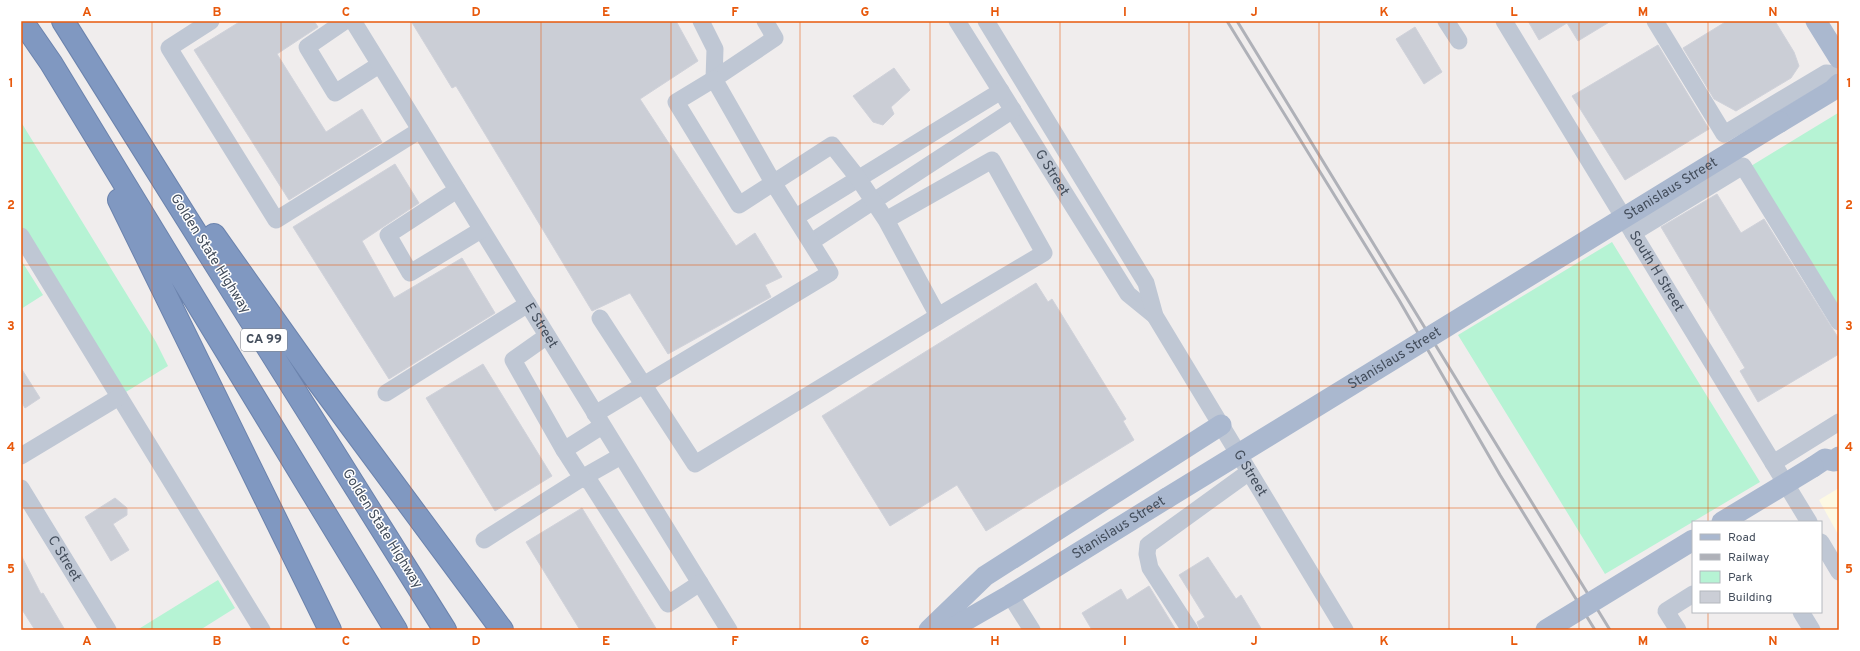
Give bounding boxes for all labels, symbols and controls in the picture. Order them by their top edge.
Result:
text: A [82,5,92,21]
text: B [213,5,222,21]
text: C [342,5,350,21]
text: D [471,5,481,21]
text: E [602,5,610,21]
text: F [731,5,739,21]
text: G [861,5,870,21]
text: H [990,5,1000,21]
text: I [1123,5,1127,21]
text: J [1250,5,1258,21]
text: K [1379,5,1389,21]
text: L [1510,5,1518,21]
text: M [1638,5,1648,21]
text: N [1768,5,1778,21]
text: 1 [8,76,14,92]
text: 1 [1846,76,1852,92]
street label: G Street [1031,146,1073,199]
street label: Stanislaus Street [1621,154,1721,224]
street label: Golden State Highway [166,191,254,317]
text: 2 [7,198,15,214]
text: 2 [1845,198,1853,214]
street label: South H Street [1625,228,1687,315]
street label: E Street [521,300,562,351]
text: 3 [7,319,15,335]
text: 3 [1845,319,1853,335]
street label: Stanislaus Street [1345,323,1444,393]
road number: CA 99 [241,329,287,351]
text: 4 [7,440,15,456]
text: 4 [1845,440,1853,456]
street label: G Street [1230,447,1271,500]
street label: Golden State Highway [338,466,426,592]
street label: Stanislaus Street [1069,493,1168,563]
legend [1692,521,1822,613]
text: Road [1728,530,1756,546]
street label: C Street [44,533,85,585]
text: Railway [1728,550,1769,566]
text: 5 [7,562,15,578]
text: 5 [1845,562,1853,578]
text: Park [1728,570,1753,586]
text: Building [1728,590,1772,606]
text: A [82,634,92,650]
text: B [213,634,222,650]
text: C [342,634,350,650]
text: D [471,634,481,650]
text: E [602,634,610,650]
text: F [731,634,739,650]
text: G [861,634,870,650]
text: H [990,634,1000,650]
text: I [1123,634,1127,650]
text: J [1250,634,1258,650]
text: K [1379,634,1389,650]
text: L [1510,634,1518,650]
text: M [1638,634,1648,650]
text: N [1768,634,1778,650]

